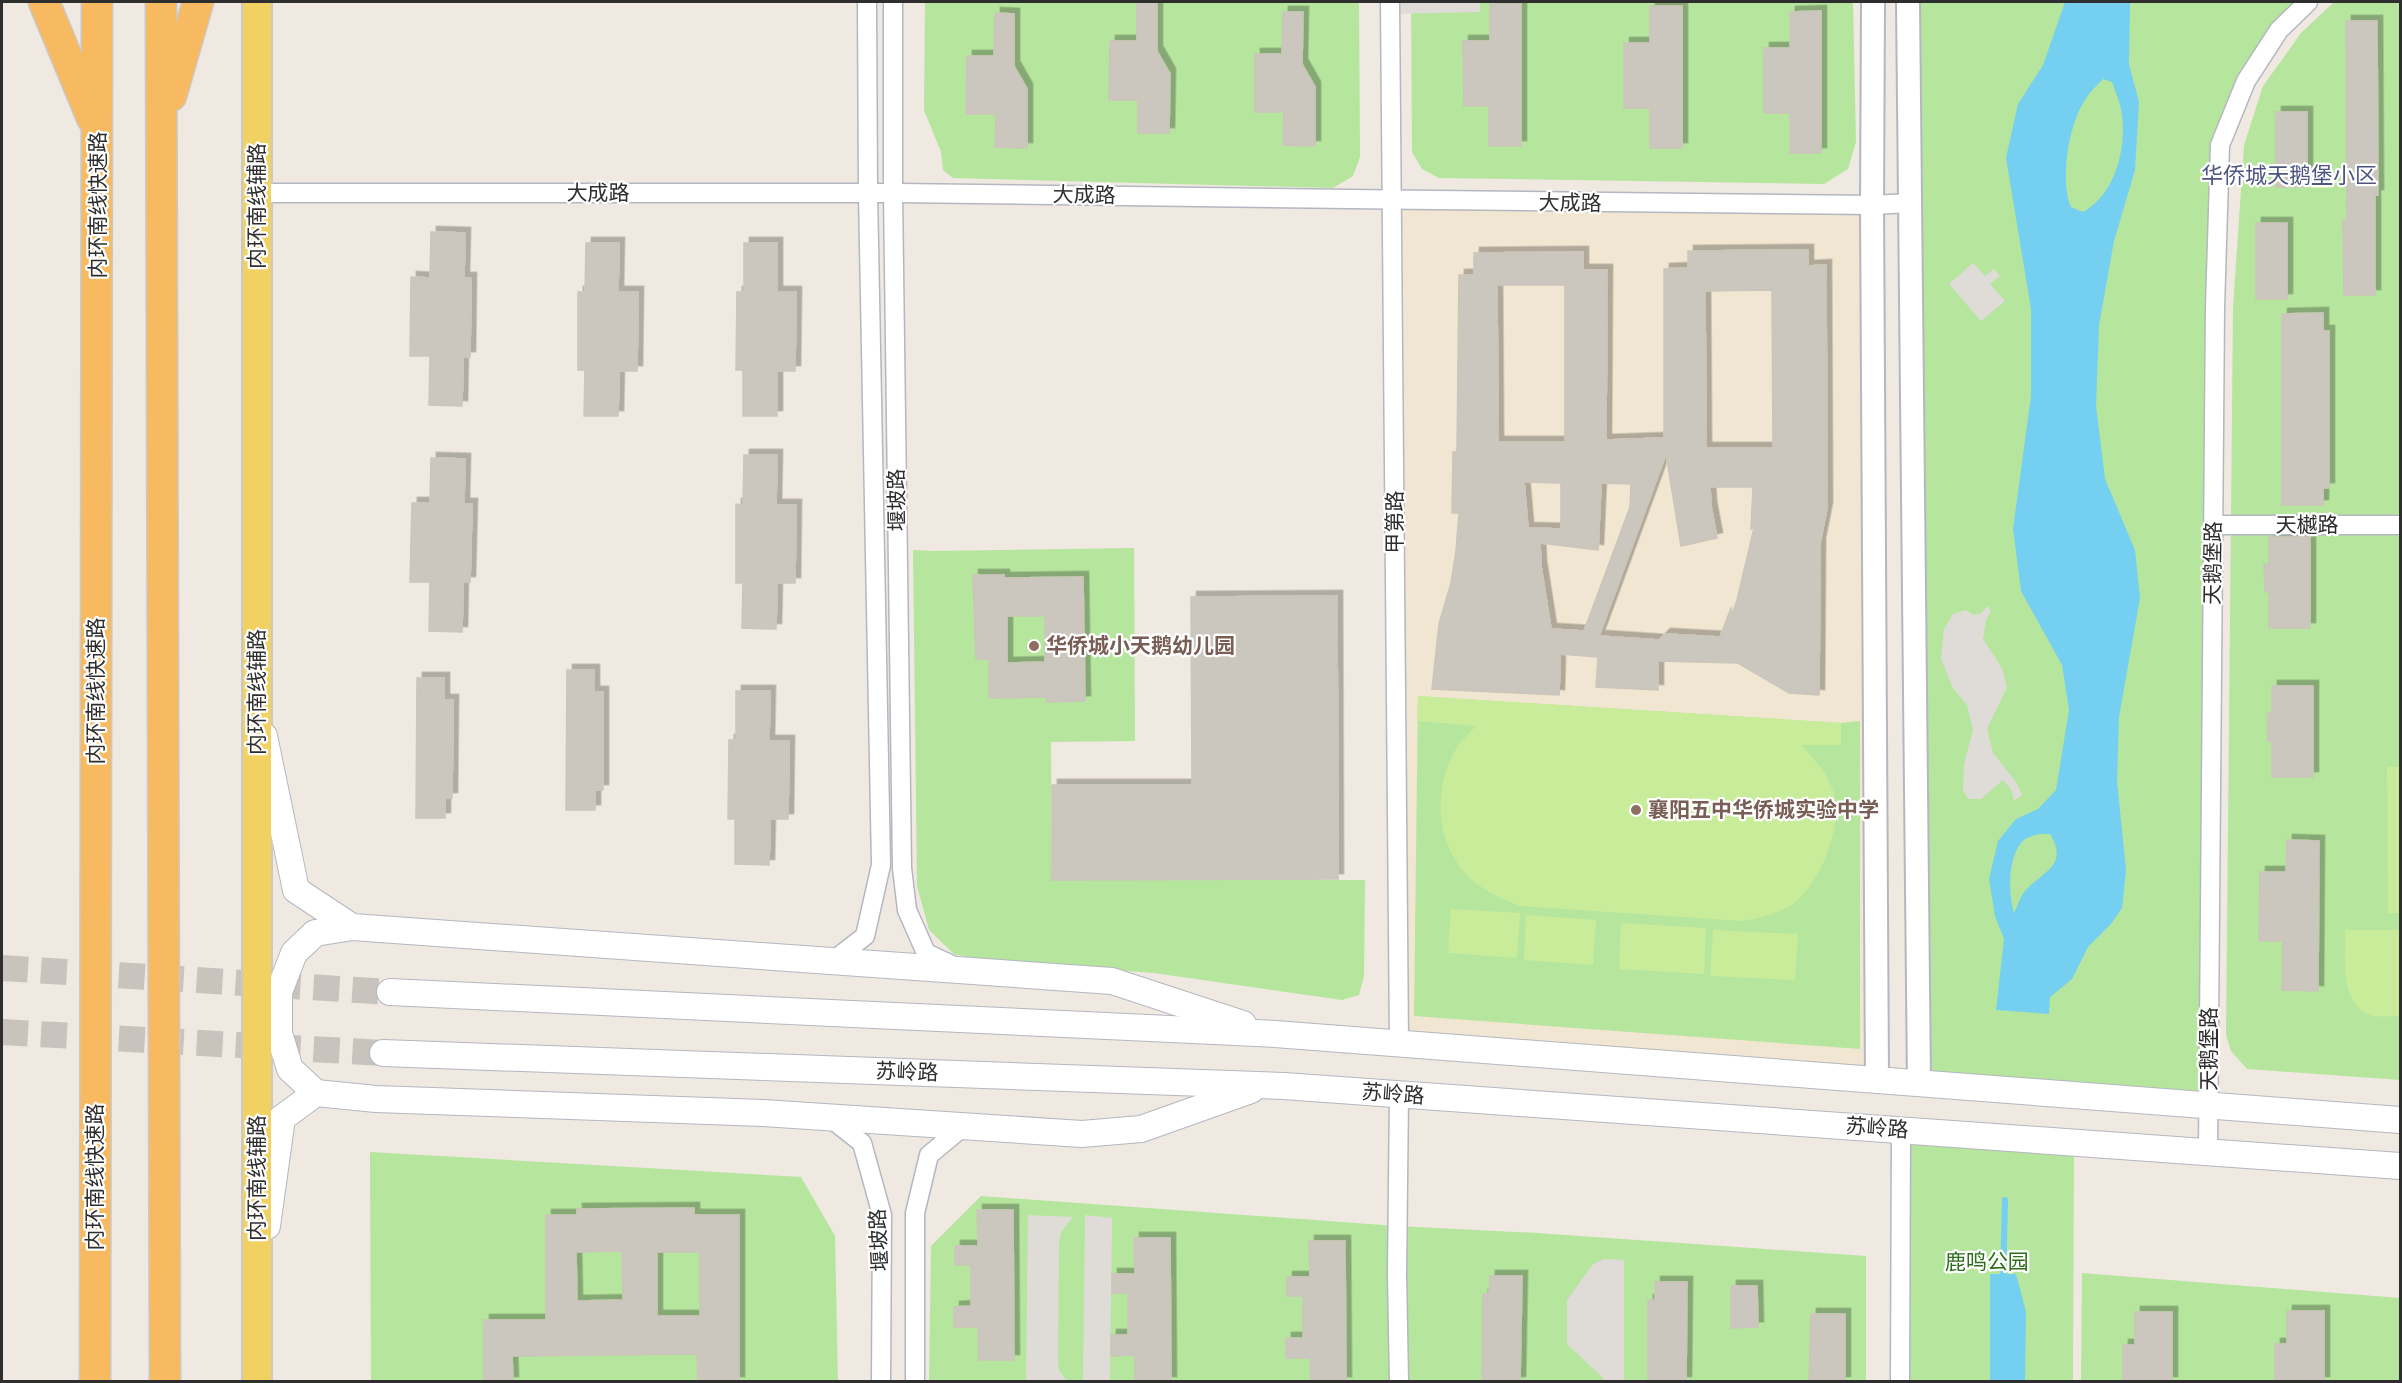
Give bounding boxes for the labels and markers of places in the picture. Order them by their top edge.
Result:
place label: 华侨城小天鹅幼儿园 [1046,631,1235,661]
marker: 华侨城小天鹅幼儿园 [1027,639,1041,653]
place label: 襄阳五中华侨城实验中学 [1648,795,1879,825]
marker: 襄阳五中华侨城实验中学 [1629,803,1643,817]

